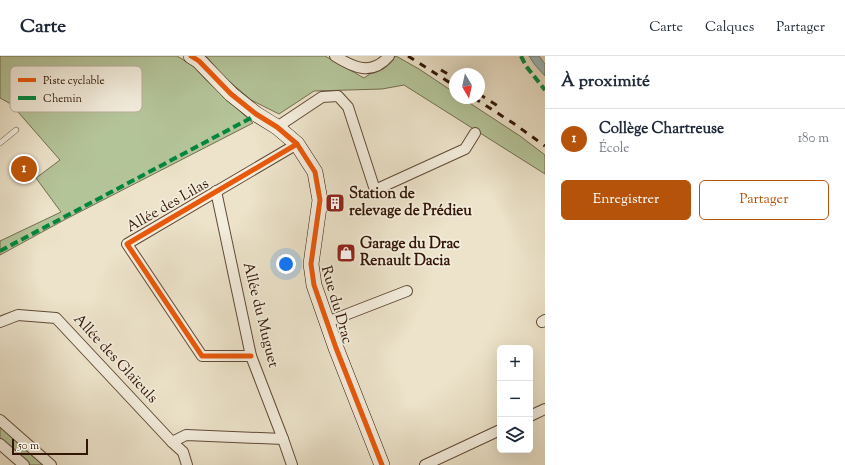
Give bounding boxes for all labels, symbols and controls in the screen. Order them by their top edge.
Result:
text: Carte [20,14,66,41]
text: Carte [649,18,683,38]
text: Calques [705,18,754,38]
text: Partager [776,18,825,38]
legend [10,66,142,112]
north arrow [449,68,485,104]
text: À proximité [561,70,650,94]
text: Piste cyclable [43,73,105,89]
text: Chemin [43,91,83,107]
text: Collège Chartreuse [599,119,724,140]
text: 1 [572,130,576,148]
text: 180 m [798,130,829,148]
text: École [599,140,629,158]
pin: 1 [11,154,37,184]
street label: Allée des Lilas [123,174,213,238]
button: Enregistrer [561,180,691,220]
button: Partager [699,180,829,220]
place label: Station de relevage de Prédieu [349,184,472,222]
building icon: Station de relevage de Prédieu [324,192,346,214]
place label: Garage du Drac Renault Dacia [360,234,460,272]
shop icon: Garage du Drac Renault Dacia [335,242,357,264]
your location [276,254,296,274]
street label: Allée du Muguet [237,260,283,370]
street label: Rue du Drac [315,264,357,347]
street label: Allée des Glaïeuls [68,310,162,408]
map controls [497,345,533,453]
button: + [497,345,533,381]
button: − [497,381,533,417]
button: layers [497,417,533,453]
scale bar [12,437,88,456]
text: 50 m [18,438,39,454]

